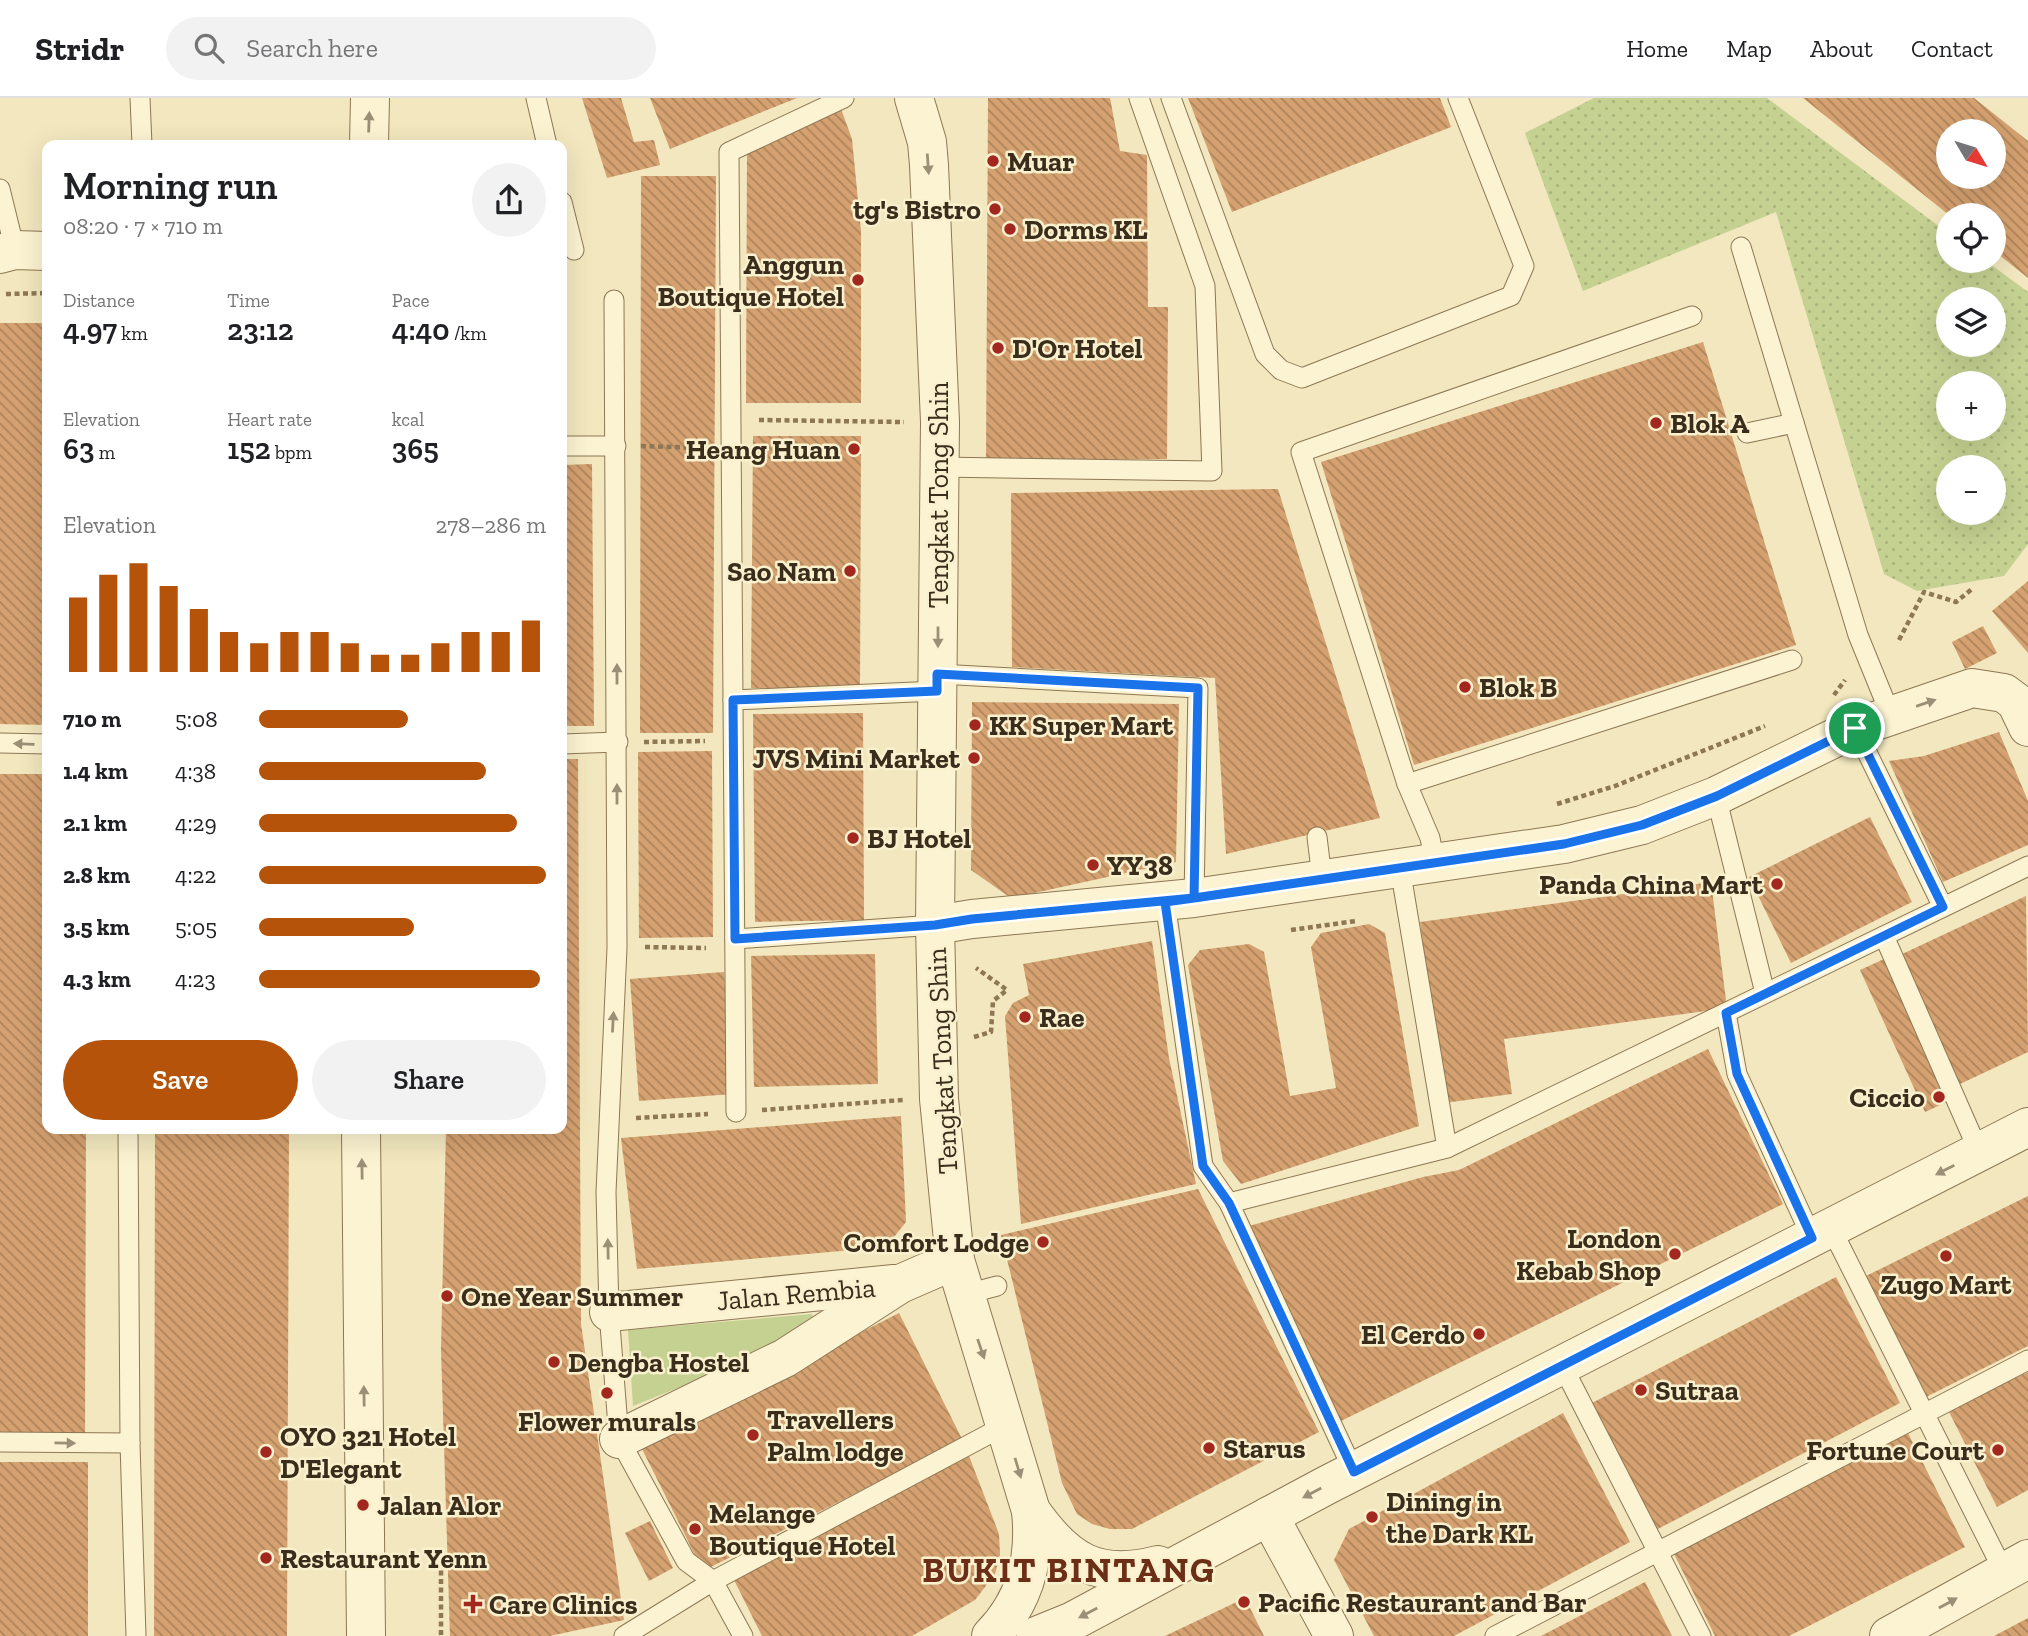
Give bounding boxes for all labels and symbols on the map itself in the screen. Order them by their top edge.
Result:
one-way arrow [364,110,375,132]
north arrow [1936,119,2006,189]
place label: Muar [1007,145,1075,178]
marker: Muar [985,153,1001,169]
one-way arrow [923,154,934,176]
place label: tg's Bistro [853,193,981,226]
marker: tg's Bistro [987,201,1003,217]
place label: Dorms KL [1024,213,1148,246]
marker: Dorms KL [1002,221,1018,237]
place label: Anggun Boutique Hotel [657,248,844,313]
marker: Anggun Boutique Hotel [850,272,866,288]
place label: D'Or Hotel [1012,332,1143,365]
marker: D'Or Hotel [990,340,1006,356]
street label: Tengkat Tong Shin [922,382,955,608]
place label: Blok A [1670,407,1750,440]
marker: Blok A [1648,415,1664,431]
place label: Heang Huan [686,433,840,466]
marker: Heang Huan [846,441,862,457]
place label: Sao Nam [727,555,836,588]
marker: Sao Nam [842,563,858,579]
one-way arrow [932,626,944,648]
one-way arrow [611,663,623,685]
place label: Blok B [1479,671,1557,704]
marker: Blok B [1457,679,1473,695]
one-way arrow [1915,697,1936,708]
pin [1825,698,1885,758]
place label: KK Super Mart [989,709,1174,742]
marker: KK Super Mart [967,717,983,733]
one-way arrow [12,738,34,749]
place label: JVS Mini Market [752,742,961,775]
marker: JVS Mini Market [966,750,982,766]
one-way arrow [611,783,623,805]
place label: BJ Hotel [867,822,971,855]
marker: BJ Hotel [845,830,861,846]
place label: YY38 [1107,849,1173,882]
marker: YY38 [1085,857,1101,873]
place label: Panda China Mart [1539,868,1764,901]
marker: Panda China Mart [1769,876,1785,892]
street label: Tengkat Tong Shin [920,947,964,1175]
place label: Rae [1039,1001,1085,1034]
marker: Rae [1017,1009,1033,1025]
one-way arrow [608,1010,619,1032]
place label: Ciccio [1849,1081,1925,1114]
marker: Ciccio [1931,1089,1947,1105]
one-way arrow [356,1158,368,1180]
one-way arrow [1935,1163,1955,1175]
place label: London Kebab Shop [1516,1222,1661,1287]
place label: Comfort Lodge [843,1226,1029,1259]
marker: Comfort Lodge [1035,1234,1051,1250]
one-way arrow [602,1238,613,1260]
marker: London Kebab Shop [1667,1246,1683,1262]
marker: Zugo Mart [1938,1248,1954,1264]
place label: Zugo Mart [1881,1268,2012,1301]
street label: Jalan Rembia [715,1271,877,1317]
place label: One Year Summer [461,1280,683,1313]
marker: One Year Summer [439,1288,455,1304]
place label: El Cerdo [1361,1318,1465,1351]
marker: El Cerdo [1471,1326,1487,1342]
one-way arrow [977,1339,987,1360]
place label: Dengba Hostel [568,1346,749,1379]
marker: Dengba Hostel [546,1354,562,1370]
place label: Sutraa [1655,1374,1739,1407]
marker: Sutraa [1633,1382,1649,1398]
one-way arrow [358,1385,370,1407]
marker: Flower murals [599,1385,615,1401]
place label: Travellers Palm lodge [767,1403,904,1468]
place label: Flower murals [518,1405,696,1438]
place label: OYO 321 Hotel D'Elegant [280,1420,456,1485]
marker: Travellers Palm lodge [745,1427,761,1443]
place label: Starus [1223,1432,1306,1465]
place label: Fortune Court [1806,1434,1985,1467]
one-way arrow [54,1437,76,1449]
marker: Starus [1201,1440,1217,1456]
marker: Fortune Court [1990,1442,2006,1458]
marker: OYO 321 Hotel D'Elegant [258,1444,274,1460]
one-way arrow [1014,1458,1024,1479]
place label: Dining in the Dark KL [1386,1485,1534,1550]
one-way arrow [1301,1487,1321,1499]
place label: Jalan Alor [377,1489,501,1522]
marker: Jalan Alor [355,1497,371,1513]
place label: Melange Boutique Hotel [709,1497,896,1562]
marker: Dining in the Dark KL [1364,1509,1380,1525]
marker: Melange Boutique Hotel [687,1521,703,1537]
place label: Restaurant Yenn [280,1542,488,1575]
district label: BUKIT BINTANG [922,1549,1216,1591]
marker: Restaurant Yenn [258,1550,274,1566]
place label: Pacific Restaurant and Bar [1258,1586,1587,1619]
place label: Care Clinics [489,1588,638,1621]
marker: Care Clinics [463,1594,483,1614]
marker: Pacific Restaurant and Bar [1236,1594,1252,1610]
one-way arrow [1939,1597,1958,1609]
one-way arrow [1078,1607,1098,1619]

